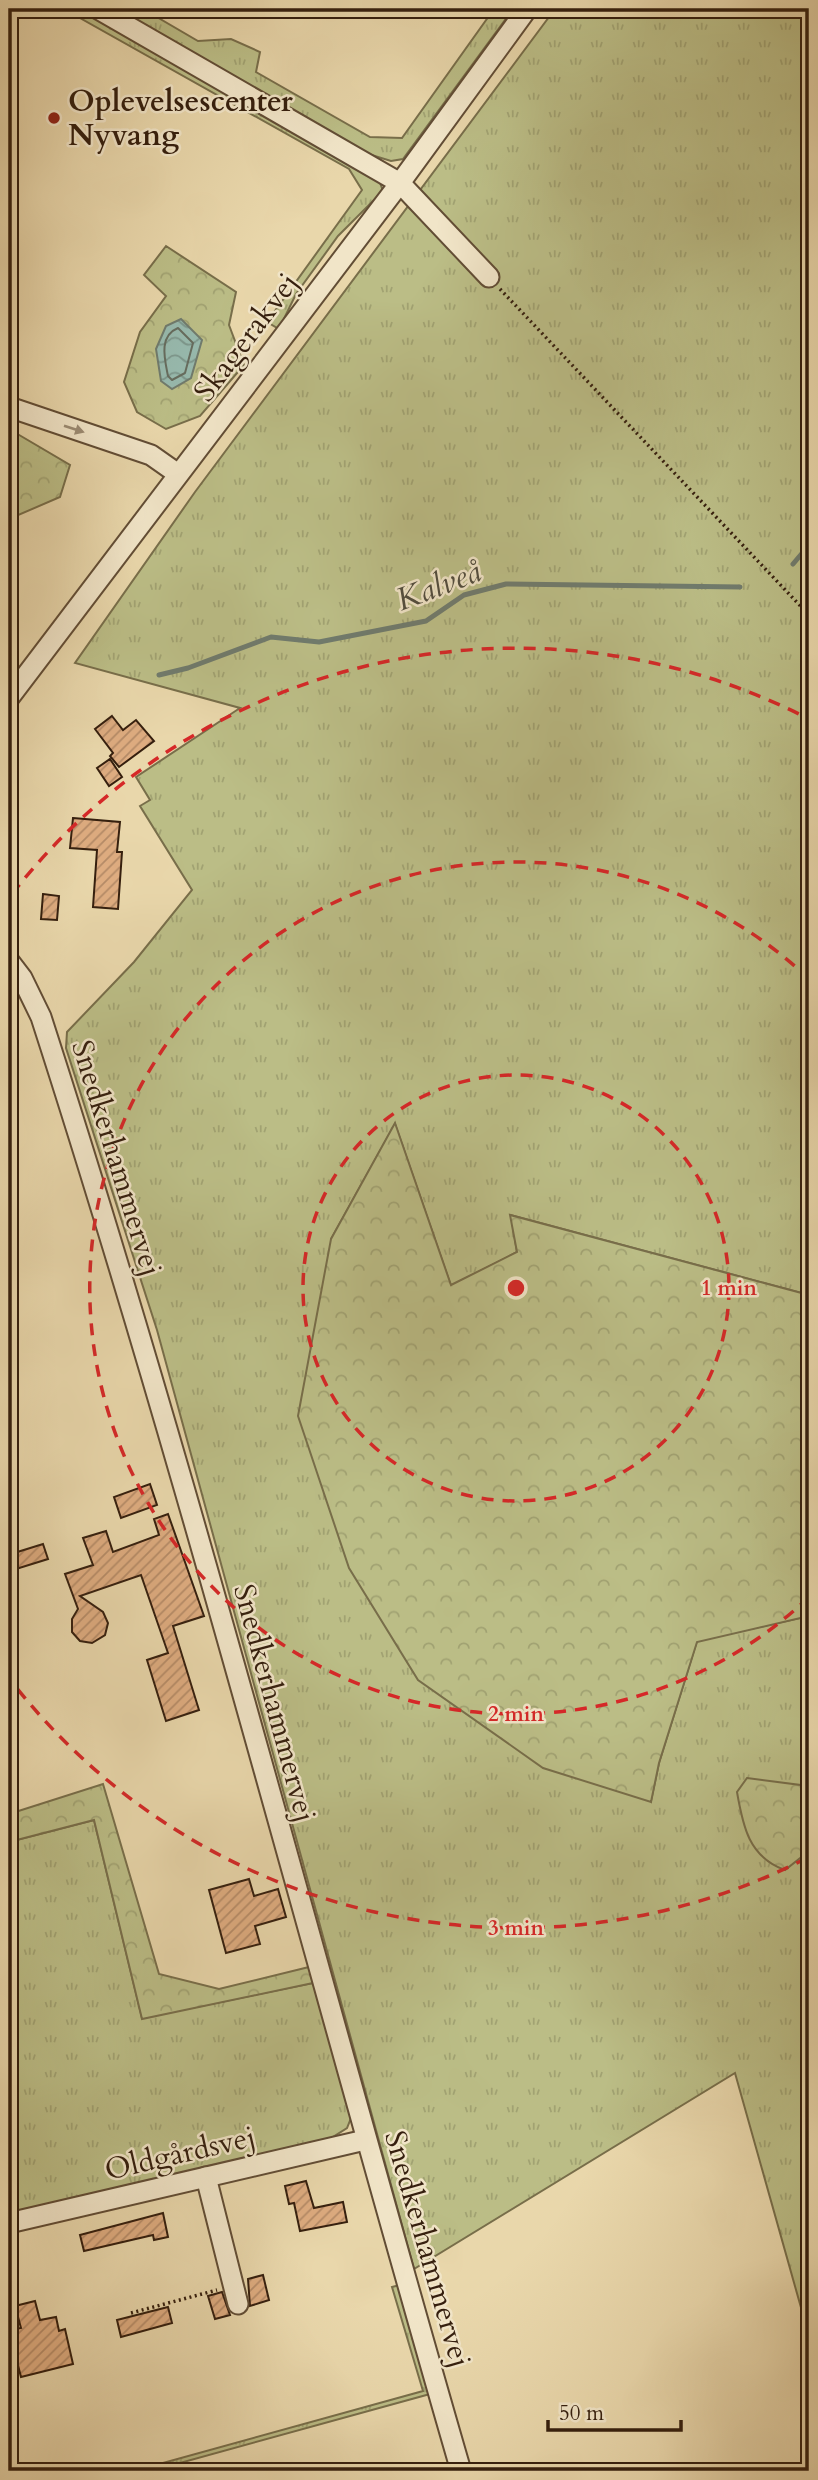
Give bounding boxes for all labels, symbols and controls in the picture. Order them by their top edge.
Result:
place label: Oplevelsescenter Nyvang [68,81,294,156]
marker: Oplevelsescenter Nyvang [46,110,62,126]
street label: Skagerakvej [184,264,308,410]
one-way arrow [63,424,84,435]
water label: Kalveå [390,549,488,622]
street label: Snedkerhammervej [61,1035,172,1281]
text: 1 min [701,1274,757,1303]
centre of rings [504,1276,528,1300]
street label: Snedkerhammervej [223,1580,326,1826]
text: 2 min [488,1700,544,1729]
text: 3 min [488,1914,544,1943]
street label: Oldgårdsvej [101,2116,260,2191]
street label: Snedkerhammervej [374,2126,481,2372]
scale bar [548,2389,682,2433]
text: 50 m [559,2399,604,2428]

